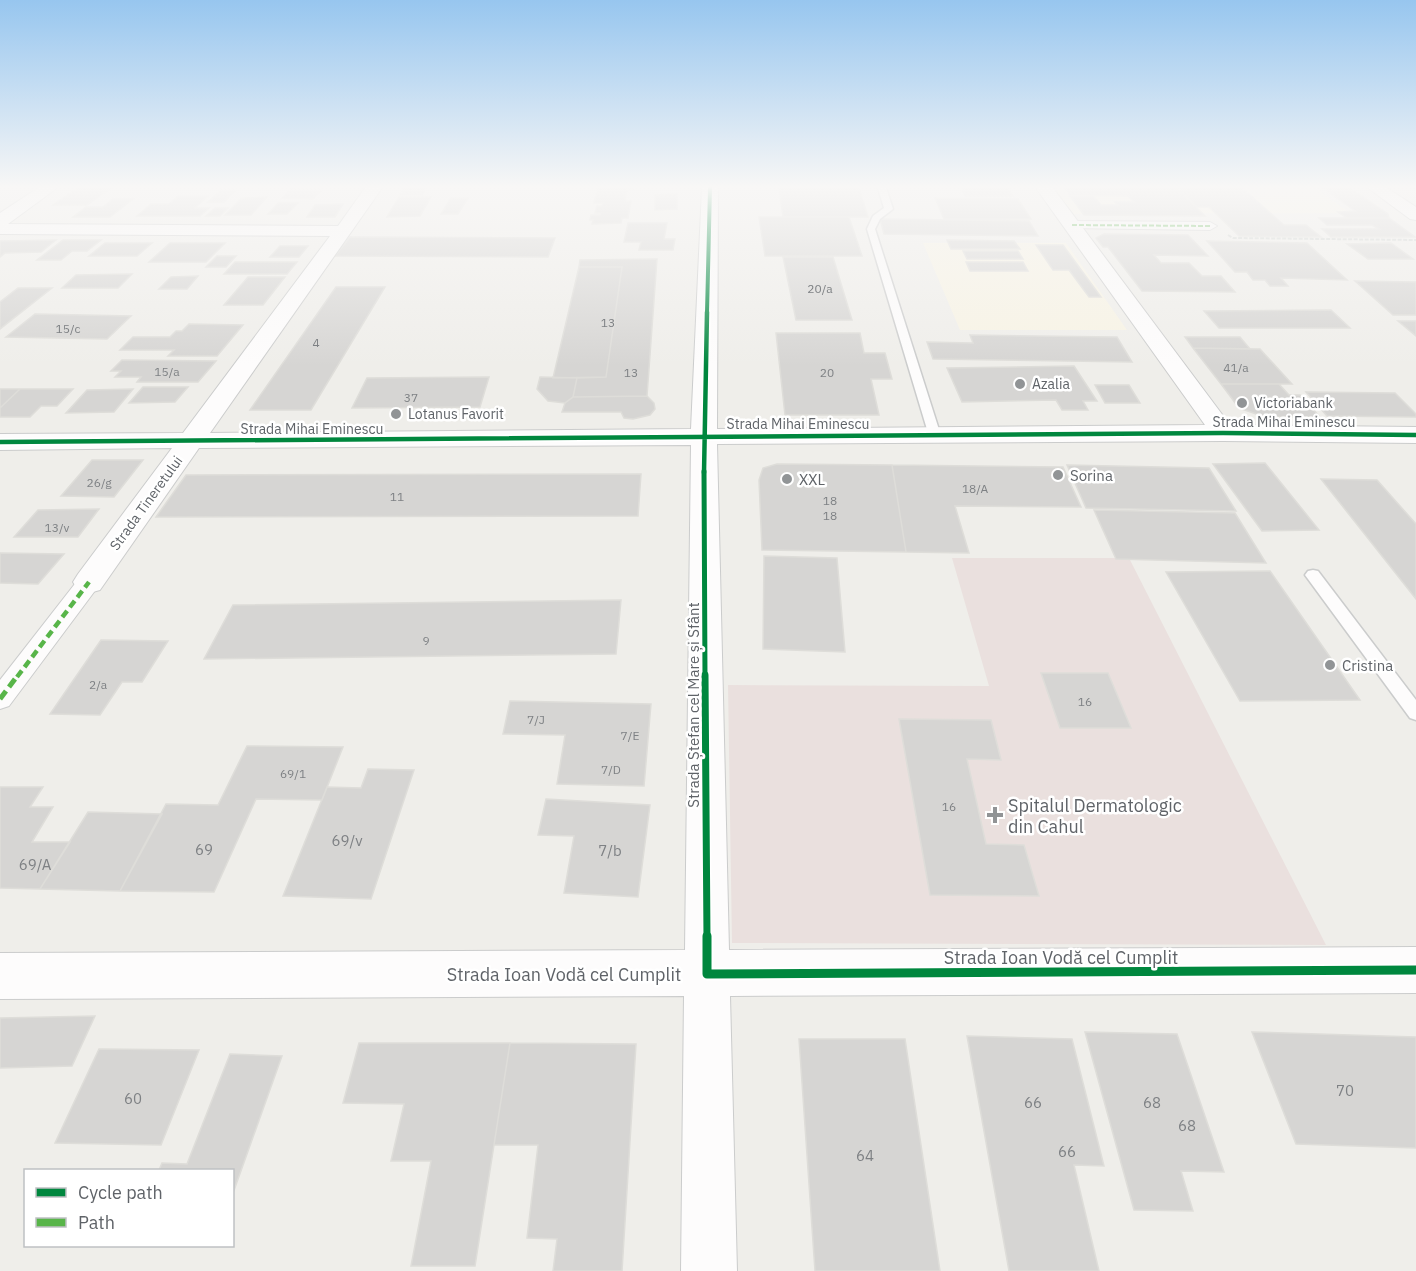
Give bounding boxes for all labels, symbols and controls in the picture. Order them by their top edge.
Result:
house number: 20/a [807,281,833,296]
house number: 13 [601,315,615,330]
house number: 15/c [56,321,80,336]
house number: 4 [312,335,320,350]
house number: 41/a [1223,360,1249,375]
house number: 15/a [154,364,180,379]
house number: 13 [624,365,638,380]
house number: 20 [820,365,834,380]
place label: Azalia [1032,375,1070,393]
marker: Azalia [1013,377,1027,391]
house number: 37 [404,390,418,405]
place label: Victoriabank [1254,394,1333,412]
marker: Victoriabank [1235,396,1249,410]
place label: Lotanus Favorit [408,405,504,423]
marker: Lotanus Favorit [389,407,403,421]
street label: Strada Mihai Eminescu [1213,413,1355,431]
street label: Strada Mihai Eminescu [727,415,869,433]
street label: Strada Mihai Eminescu [241,420,383,438]
street label: Strada Tineretului [106,452,186,554]
place label: Sorina [1070,466,1113,485]
marker: Sorina [1051,468,1065,482]
place label: XXL [799,470,825,489]
marker: XXL [780,472,794,486]
house number: 26/g [87,475,112,490]
house number: 18/A [962,481,988,496]
house number: 11 [390,489,404,504]
house number: 18 [823,493,837,508]
house number: 18 [823,508,837,523]
house number: 13/v [45,520,70,535]
street label: Strada Ștefan cel Mare și Sfânt [684,602,703,808]
house number: 9 [422,633,430,648]
place label: Cristina [1342,656,1393,675]
marker: Cristina [1323,658,1337,672]
house number: 2/a [89,677,108,692]
house number: 16 [1078,694,1092,709]
house number: 7/J [527,712,545,727]
house number: 7/E [621,728,639,743]
house number: 7/D [601,762,621,777]
house number: 69/1 [280,766,306,781]
place label: Spitalul Dermatologic din Cahul [1008,794,1182,838]
house number: 16 [942,799,956,814]
marker: Spitalul Dermatologic din Cahul [986,806,1004,824]
house number: 69/v [331,831,363,850]
house number: 69 [195,840,213,859]
house number: 7/b [598,841,622,860]
house number: 69/A [19,855,52,874]
street label: Strada Ioan Vodă cel Cumplit [944,946,1178,969]
street label: Strada Ioan Vodă cel Cumplit [447,963,681,986]
house number: 70 [1336,1081,1354,1100]
house number: 60 [124,1089,142,1108]
house number: 66 [1024,1093,1042,1112]
house number: 68 [1143,1093,1161,1112]
house number: 68 [1178,1116,1196,1135]
house number: 66 [1058,1142,1076,1161]
house number: 64 [856,1146,874,1165]
legend [24,1169,234,1247]
text: Cycle path [78,1181,163,1204]
text: Path [78,1211,115,1234]

